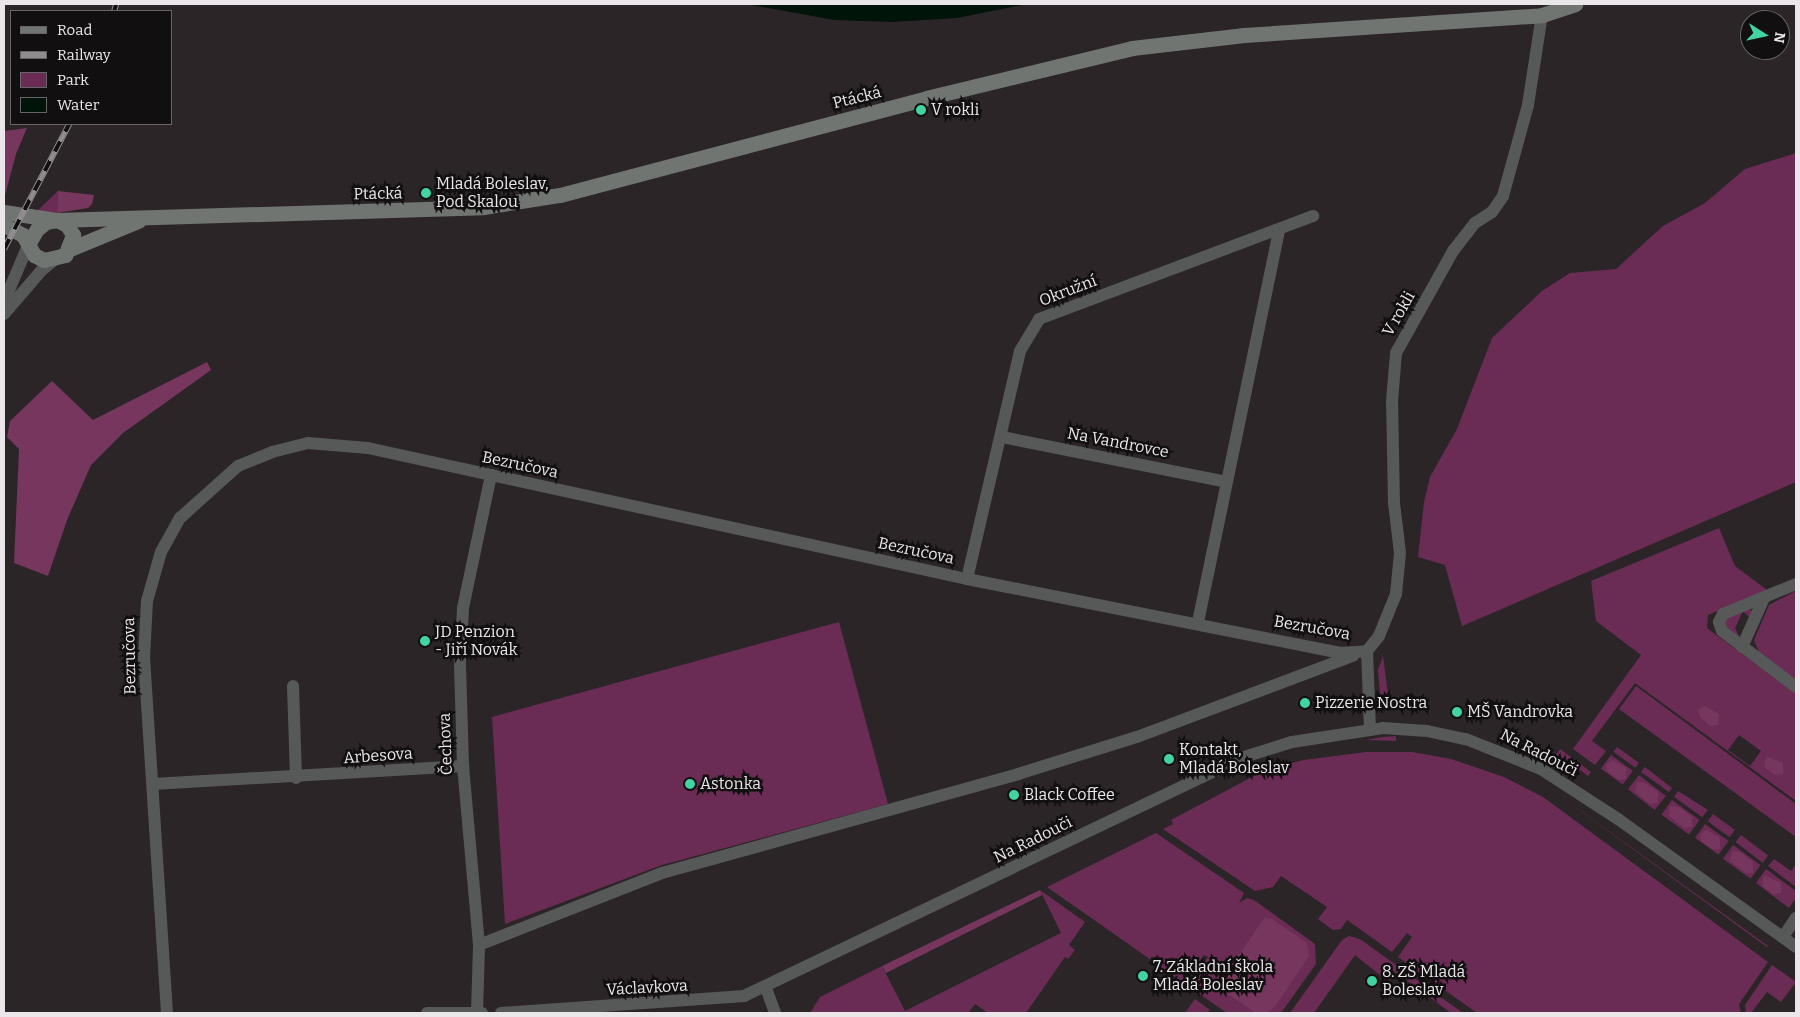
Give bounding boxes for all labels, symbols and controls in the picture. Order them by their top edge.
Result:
legend [10,10,172,125]
north arrow [1740,10,1790,60]
text: Road [57,21,92,39]
text: N [1770,31,1789,44]
text: Railway [57,46,111,64]
text: Park [57,71,89,89]
street label: Ptácká [831,83,883,113]
text: Water [57,96,99,114]
place label: V rokli [931,100,979,120]
marker: V rokli [915,104,927,116]
place label: Mladá Boleslav, Pod Skalou [436,174,549,212]
street label: Ptácká [353,184,403,204]
marker: Mladá Boleslav, Pod Skalou [420,187,432,199]
street label: Okružní [1037,271,1099,311]
street label: V rokli [1379,288,1419,340]
street label: Na Vandrovce [1066,424,1170,462]
street label: Bezručova [480,448,560,482]
street label: Bezručova [876,534,956,568]
street label: Bezručova [1272,612,1352,644]
street label: Bezručova [120,617,140,695]
place label: JD Penzion - Jiří Novák [435,622,518,660]
marker: JD Penzion - Jiří Novák [419,635,431,647]
place label: Pizzerie Nostra [1315,693,1427,713]
marker: Pizzerie Nostra [1299,697,1311,709]
place label: MŠ Vandrovka [1467,702,1573,722]
marker: MŠ Vandrovka [1451,706,1463,718]
street label: Čechova [435,713,457,775]
street label: Na Radouči [1497,725,1581,781]
place label: Kontakt, Mladá Boleslav [1179,740,1289,778]
street label: Arbesova [343,744,413,768]
marker: Kontakt, Mladá Boleslav [1163,753,1175,765]
place label: Astonka [700,774,761,794]
marker: Astonka [684,778,696,790]
place label: Black Coffee [1024,785,1115,805]
marker: Black Coffee [1008,789,1020,801]
street label: Na Radouči [991,813,1075,867]
place label: 7. Základní škola Mladá Boleslav [1153,957,1273,995]
place label: 8. ZŠ Mladá Boleslav [1382,962,1465,1000]
marker: 7. Základní škola Mladá Boleslav [1137,970,1149,982]
marker: 8. ZŠ Mladá Boleslav [1366,975,1378,987]
street label: Václavkova [606,976,688,1000]

